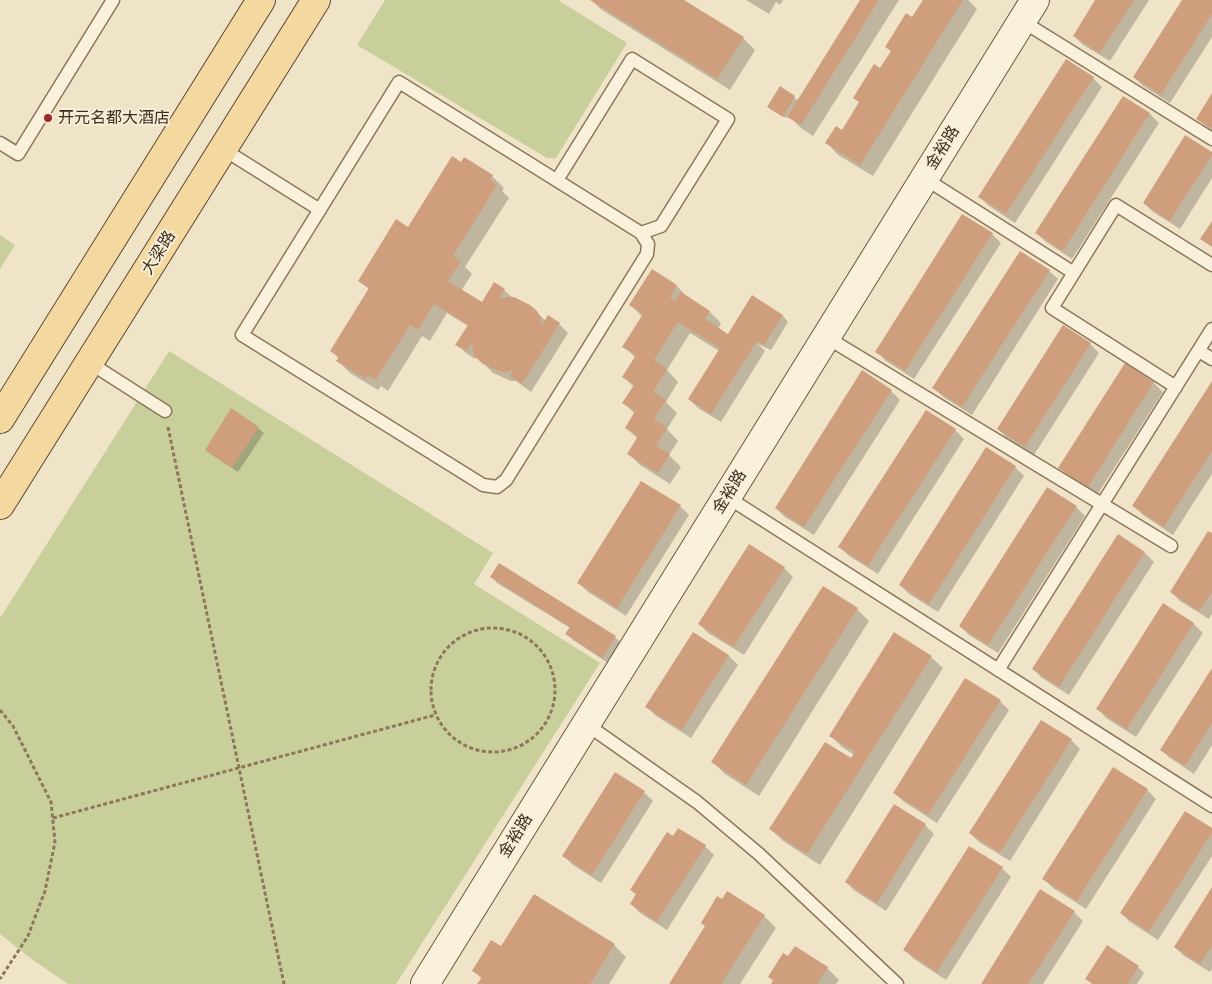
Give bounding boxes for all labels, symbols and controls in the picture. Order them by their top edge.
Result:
place label: 开元名都大酒店 [58,108,170,128]
marker: 开元名都大酒店 [42,112,54,124]
street label: 金裕路 [922,123,964,173]
street label: 大梁路 [138,228,180,278]
street label: 金裕路 [709,467,751,517]
street label: 金裕路 [495,811,537,861]

